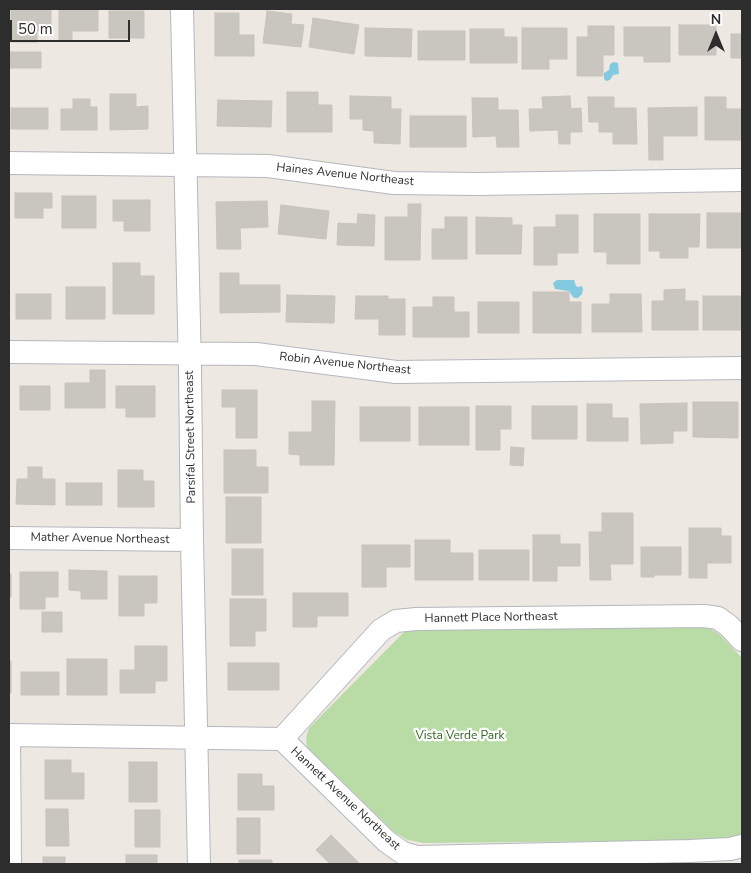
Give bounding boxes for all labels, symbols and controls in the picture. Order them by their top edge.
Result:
scale bar [12,10,132,42]
north arrow [691,10,741,60]
text: N [711,10,721,29]
text: 50 m [18,19,53,39]
street label: Haines Avenue Northeast [276,161,414,189]
street label: Robin Avenue Northeast [279,350,411,378]
street label: Parsifal Street Northeast [183,370,199,504]
street label: Mather Avenue Northeast [30,531,170,547]
street label: Hannett Place Northeast [424,610,558,626]
park label: Vista Verde Park [415,729,505,743]
street label: Hannett Avenue Northeast [287,744,403,854]

